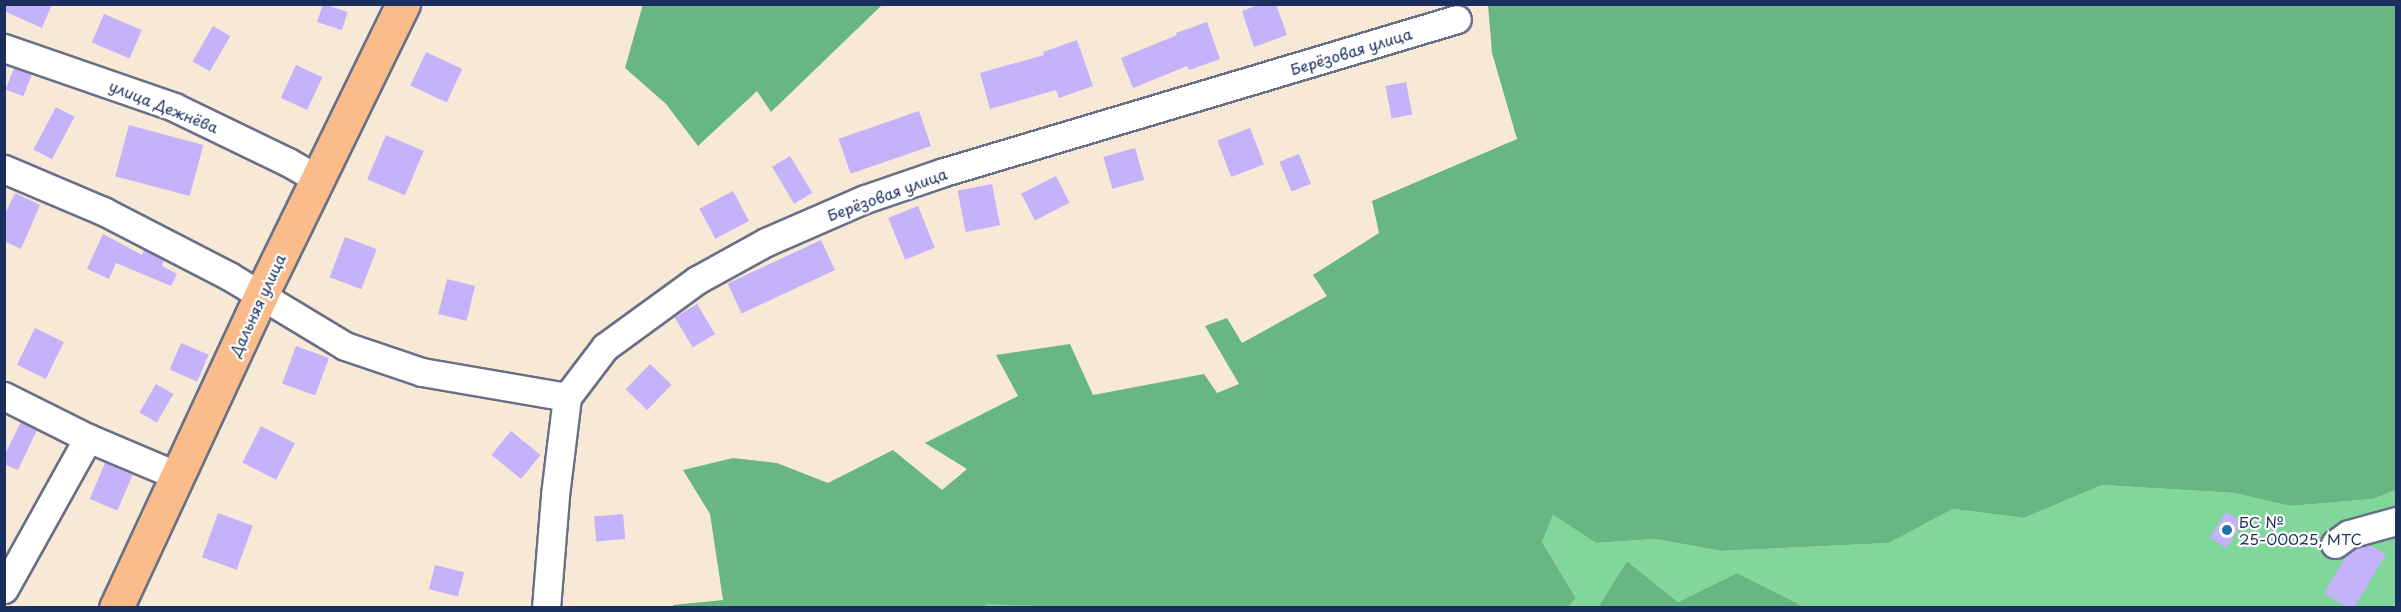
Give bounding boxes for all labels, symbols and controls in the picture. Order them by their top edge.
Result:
street label: Берёзовая улица [1288,24,1414,78]
street label: улица Дежнёва [107,76,221,136]
street label: Берёзовая улица [824,164,950,224]
street label: Дальняя улица [225,251,289,359]
place label: БС № 25-00025, МТС [2239,512,2363,547]
marker: БС № 25-00025, МТС [2220,523,2234,537]

